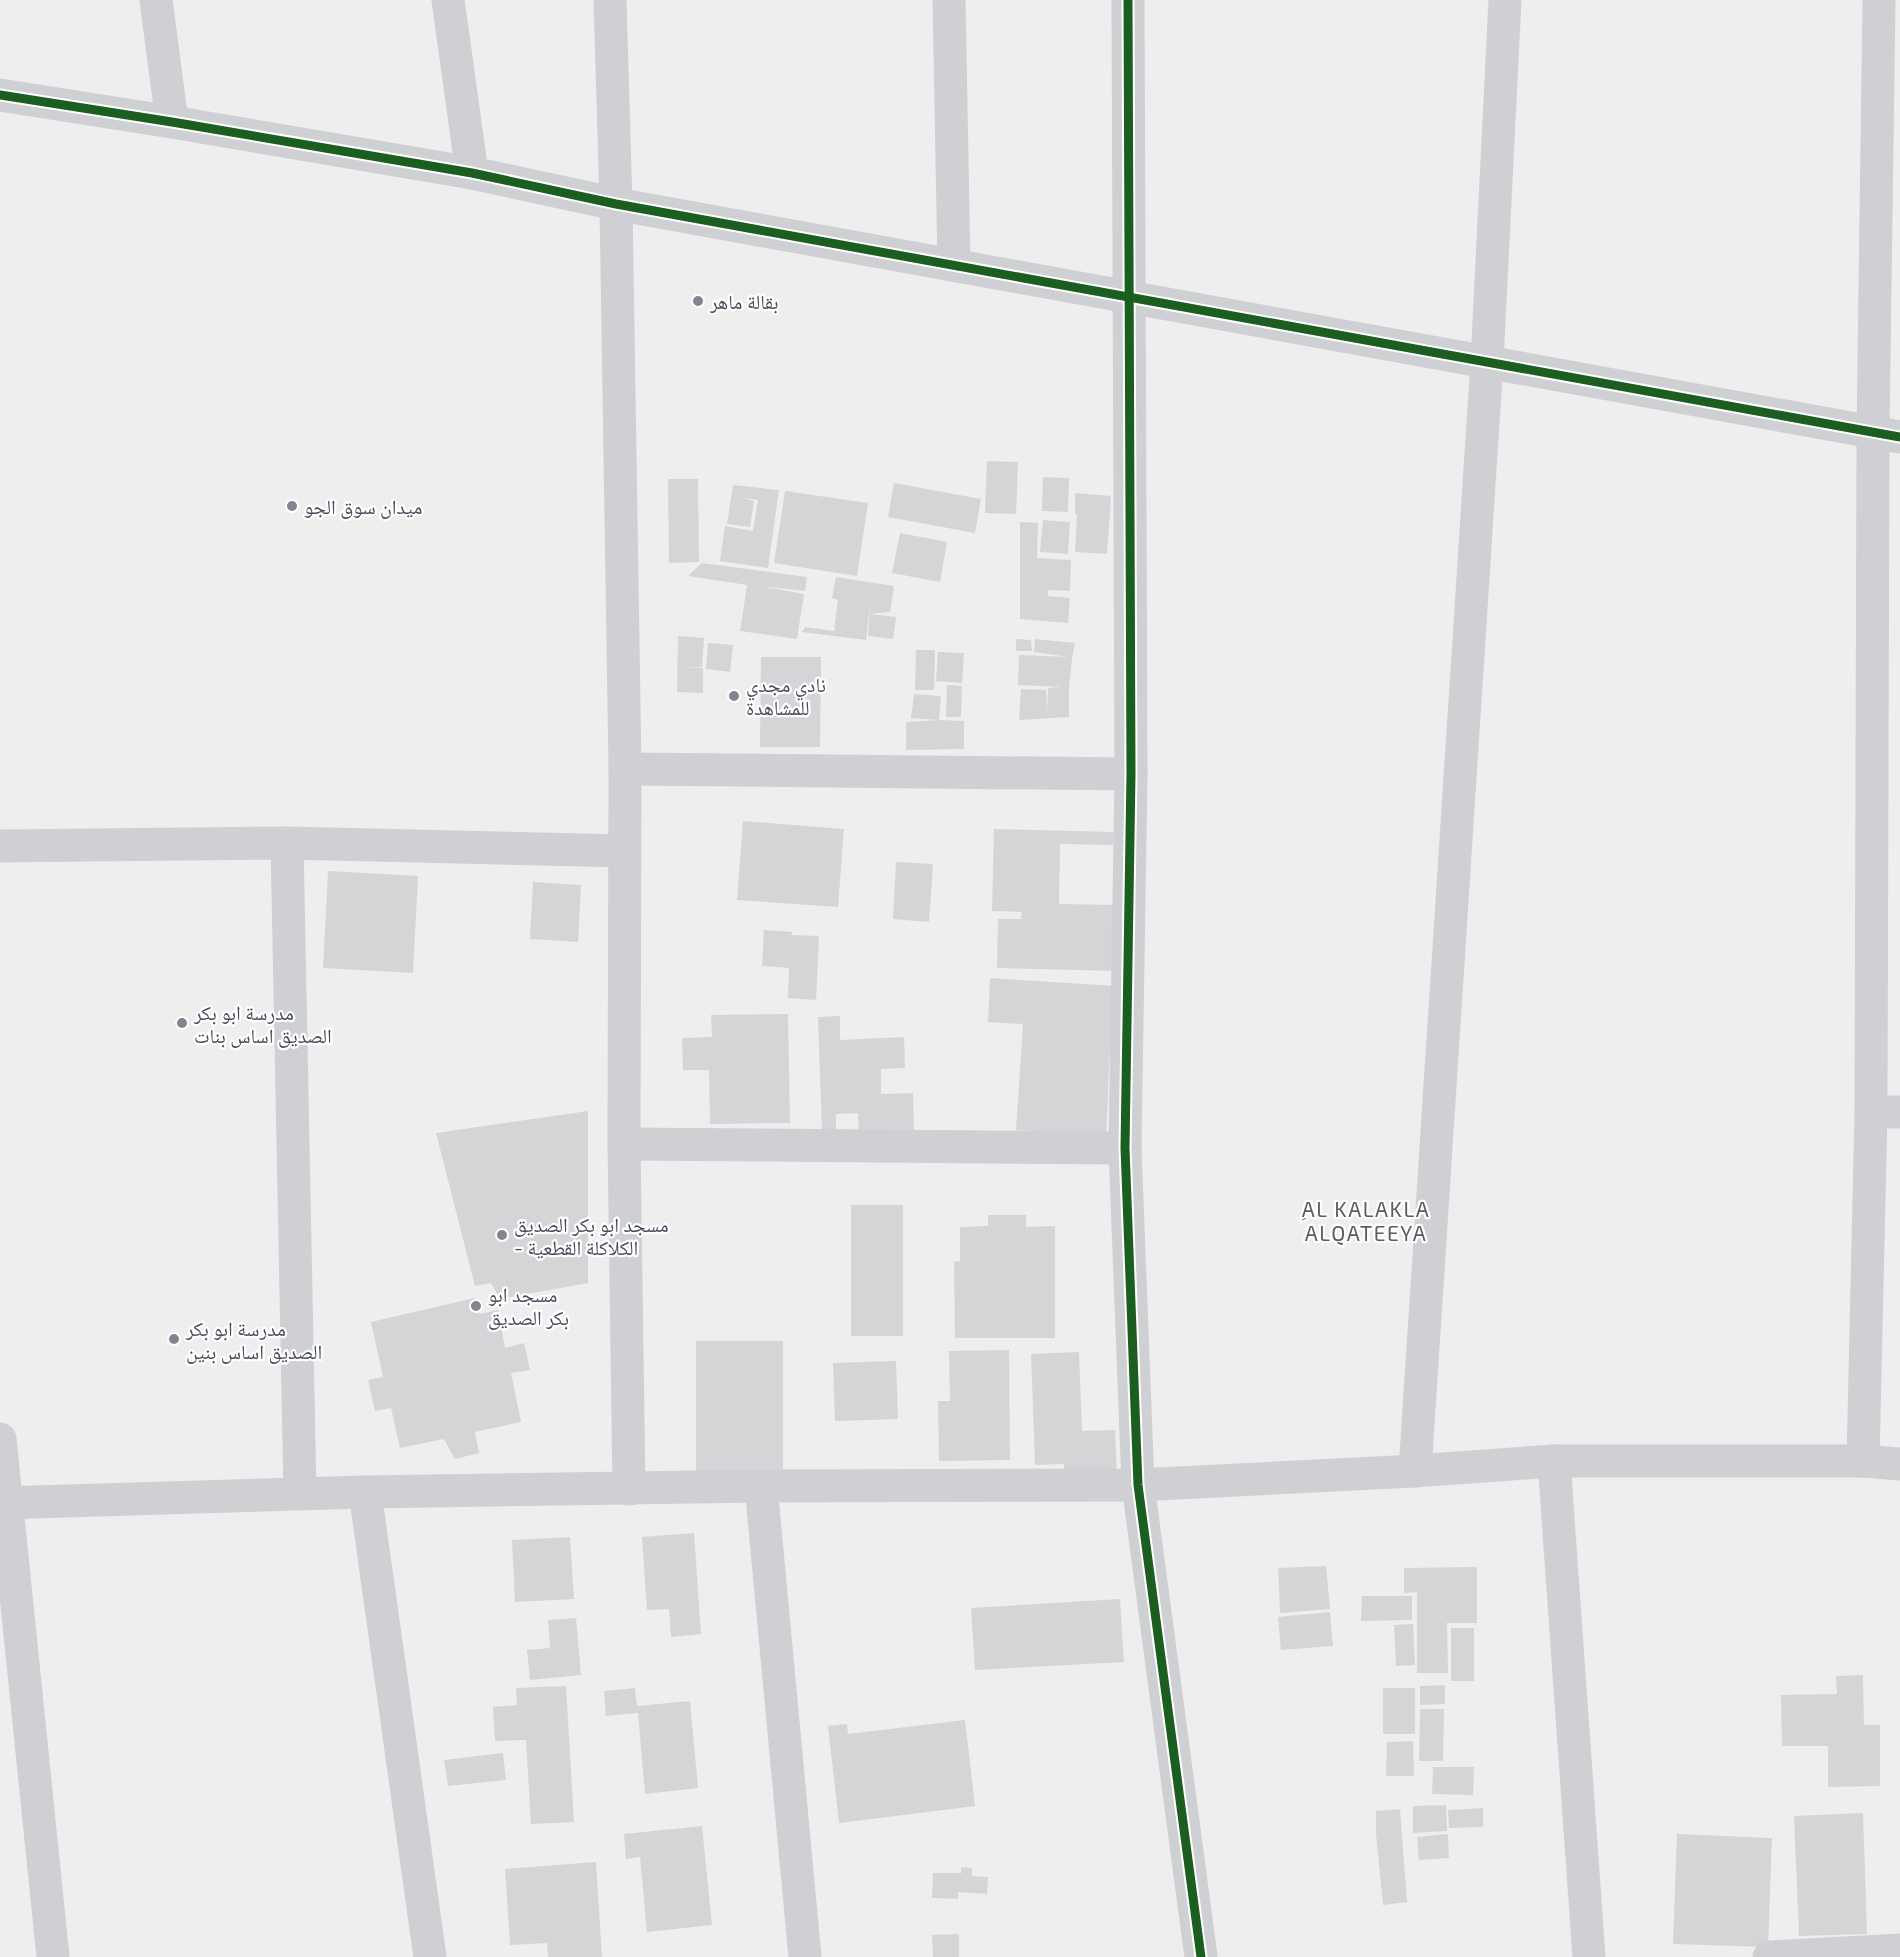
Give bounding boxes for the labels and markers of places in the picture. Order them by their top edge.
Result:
place label: بقالة ماهر [709,289,778,314]
marker: بقالة ماهر [691,294,705,308]
place label: ميدان سوق الجو [304,494,422,519]
marker: ميدان سوق الجو [285,499,299,513]
place label: نادي مجدي للمشاهدة [746,672,826,719]
marker: نادي مجدي للمشاهدة [727,689,741,703]
place label: مدرسة ابو بكر الصديق اساس بنات [193,1000,332,1048]
marker: مدرسة ابو بكر الصديق اساس بنات [175,1016,189,1030]
place label: مسجد ابو بكر الصديق - الكلاكلة القطعية [514,1212,669,1259]
marker: مسجد ابو بكر الصديق - الكلاكلة القطعية [495,1228,509,1242]
place label: مسجد ابو بكر الصديق [488,1282,569,1330]
marker: مسجد ابو بكر الصديق [469,1299,483,1313]
place label: مدرسة ابو بكر الصديق اساس بنين [185,1316,322,1364]
marker: مدرسة ابو بكر الصديق اساس بنين [167,1332,181,1346]

